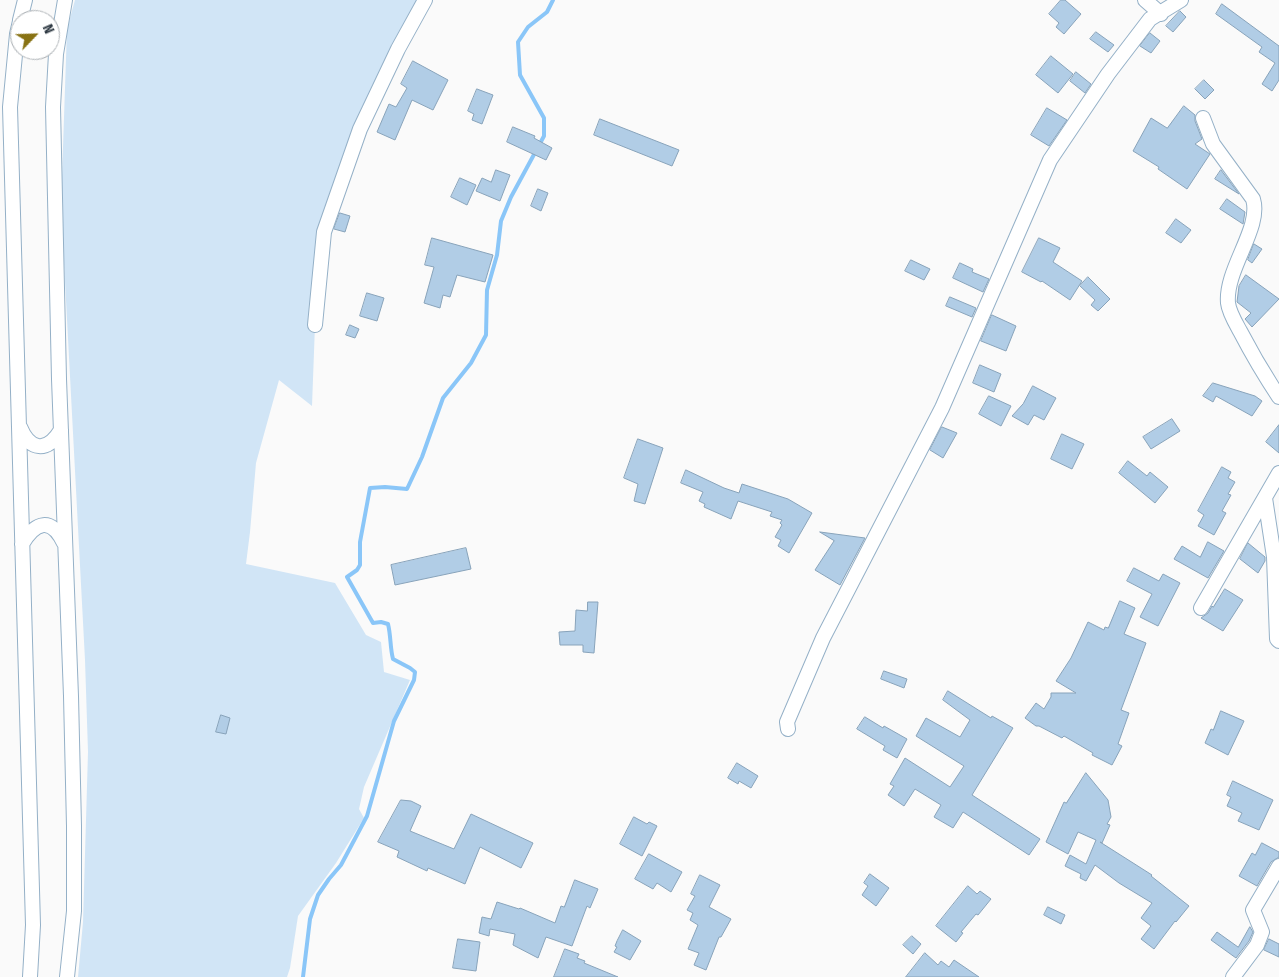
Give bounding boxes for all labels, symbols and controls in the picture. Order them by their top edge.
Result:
north arrow [10,10,60,60]
text: N [39,22,58,36]

